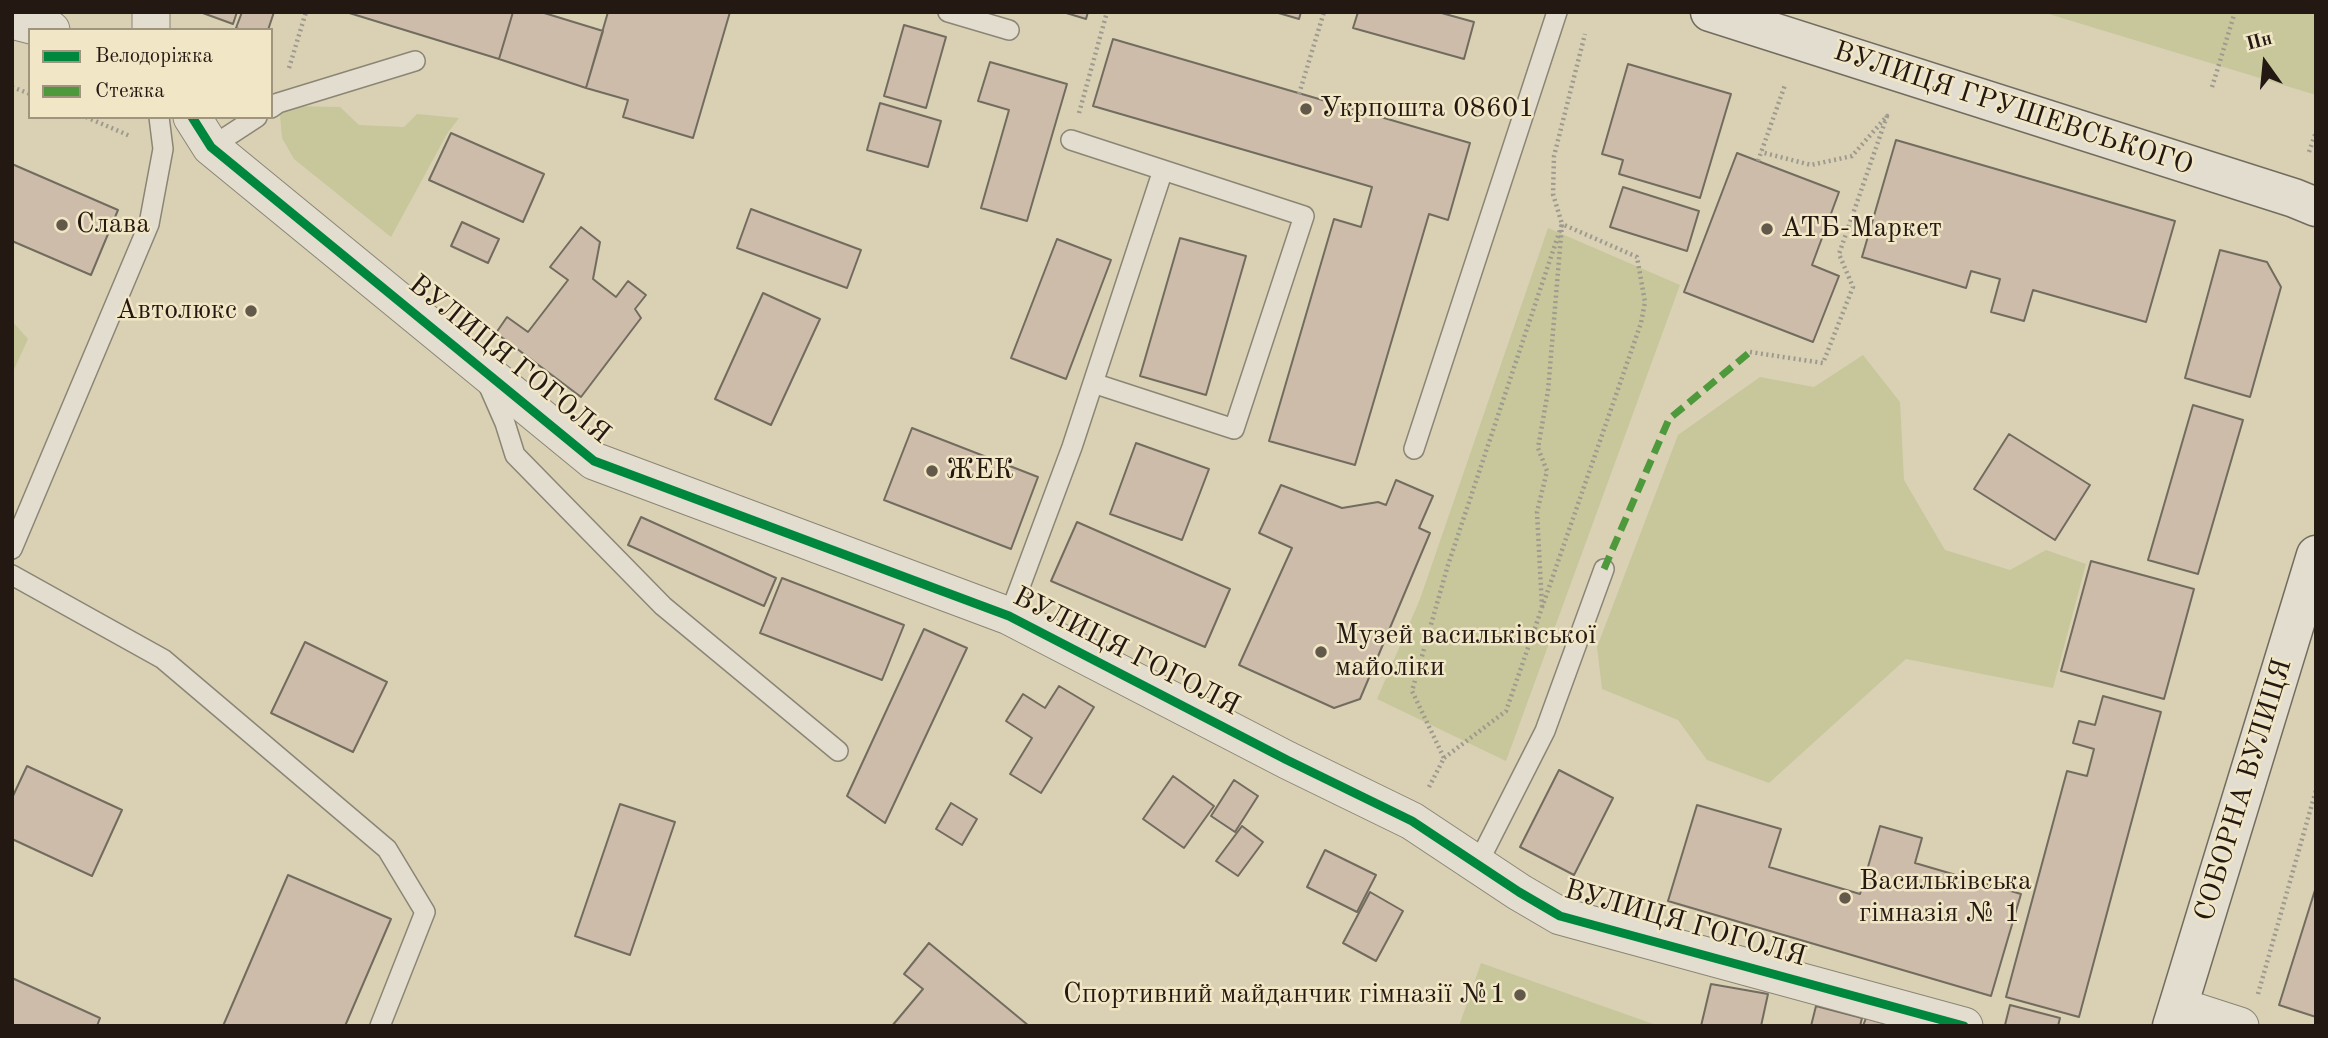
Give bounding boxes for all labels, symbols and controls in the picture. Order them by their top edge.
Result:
legend [28,28,273,119]
north arrow [2230,28,2300,98]
text: Пн [2244,30,2275,55]
street label: ВУЛИЦЯ ГРУШЕВСЬКОГО [1829,35,2197,183]
text: Велодоріжка [95,46,213,67]
text: Стежка [95,81,165,102]
place label: Укрпошта 08601 [1320,92,1534,126]
marker: Укрпошта 08601 [1298,101,1314,117]
place label: Слава [76,208,150,242]
place label: АТБ-Маркет [1781,212,1942,246]
marker: Слава [54,217,70,233]
marker: АТБ-Маркет [1759,221,1775,237]
street label: ВУЛИЦЯ ГОГОЛЯ [401,268,617,452]
place label: Автолюкс [116,294,237,328]
marker: Автолюкс [243,303,259,319]
place label: ЖЕК [946,454,1014,488]
marker: ЖЕК [924,463,940,479]
street label: ВУЛИЦЯ ГОГОЛЯ [1007,580,1245,724]
place label: Музей васильківської майоліки [1335,619,1596,685]
marker: Музей васильківської майоліки [1313,644,1329,660]
street label: СОБОРНА ВУЛИЦЯ [2188,655,2300,925]
place label: Васильківська гімназія № 1 [1859,865,2032,931]
street label: ВУЛИЦЯ ГОГОЛЯ [1560,873,1810,975]
marker: Васильківська гімназія № 1 [1837,890,1853,906]
place label: Спортивний майданчик гімназії №1 [1063,978,1506,1012]
marker: Спортивний майданчик гімназії №1 [1512,987,1528,1003]

